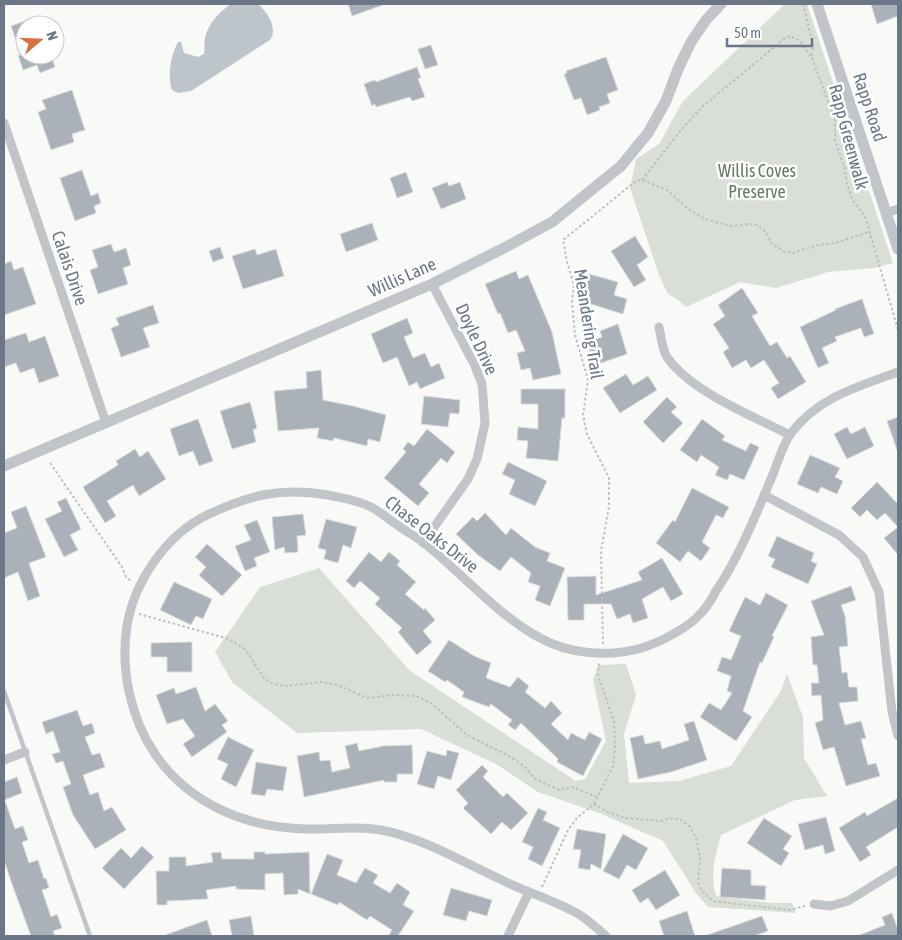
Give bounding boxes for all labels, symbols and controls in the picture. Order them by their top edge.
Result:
north arrow [15,15,65,65]
scale bar [727,15,812,47]
text: 50 m [734,24,761,41]
text: N [43,29,61,42]
street label: Rapp Road [849,70,891,144]
street label: Rapp Greenwalk [825,82,873,192]
park label: Willis Coves Preserve [718,160,796,202]
street label: Calais Drive [47,228,93,308]
street label: Willis Lane [365,253,439,301]
street label: Meandering Trail [570,267,608,381]
street label: Doyle Drive [451,300,503,378]
street label: Chase Oaks Drive [381,491,483,577]

